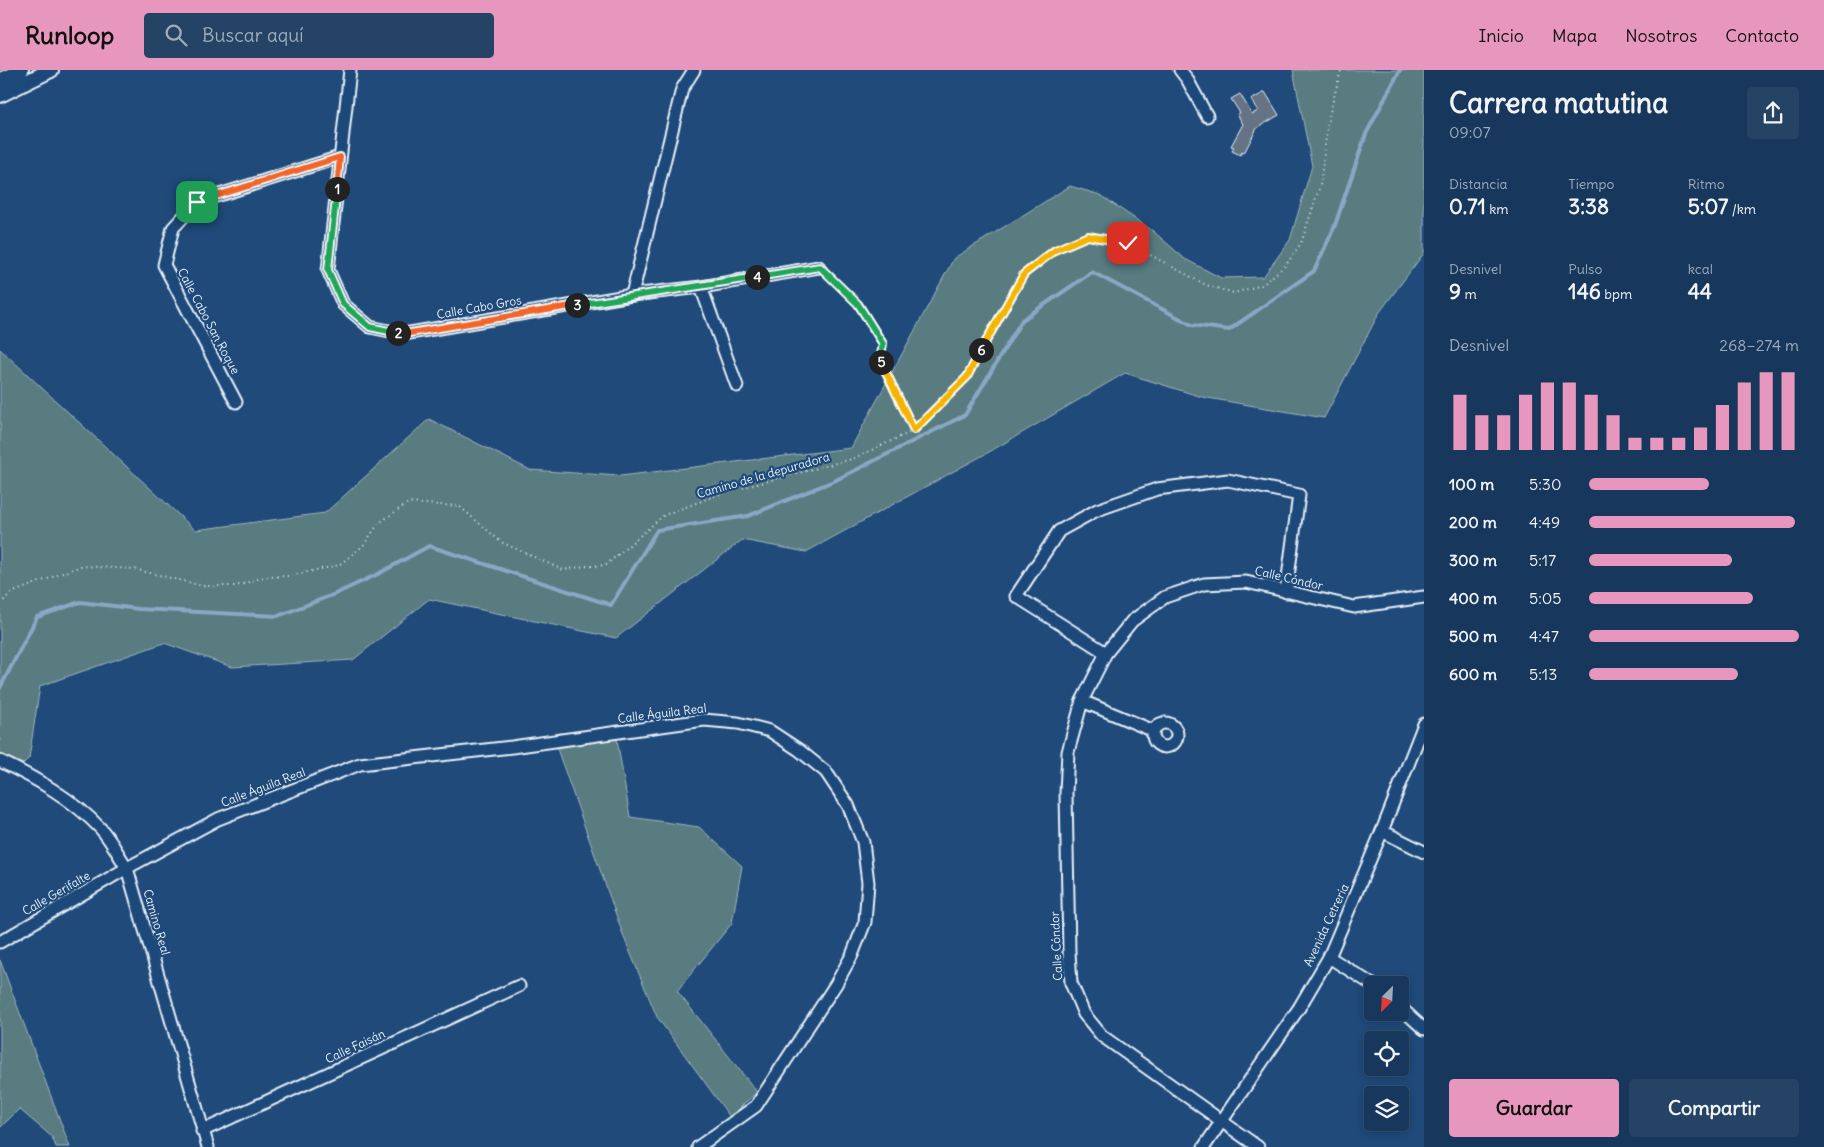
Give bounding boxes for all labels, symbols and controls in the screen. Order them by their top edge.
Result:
search box [144,13,494,58]
text: Runloop [25,20,114,50]
icon: search [162,21,190,49]
text: Buscar aquí [202,23,304,47]
text: Inicio [1478,24,1524,47]
text: Mapa [1552,24,1597,47]
text: Nosotros [1625,24,1697,47]
text: Contacto [1725,24,1799,47]
text: Carrera matutina [1449,85,1668,121]
button: share [1747,87,1799,139]
text: 09:07 [1449,122,1491,142]
text: Distancia [1449,175,1508,193]
text: Tiempo [1568,175,1614,193]
text: Ritmo [1688,175,1725,193]
pin: 1 [324,176,350,202]
text: 1 [335,180,340,198]
pin [176,181,218,223]
icon: arrive [183,188,211,216]
text: 0.71 [1449,193,1486,220]
text: 3:38 [1568,193,1609,220]
text: 5:07 [1688,193,1728,220]
text: km [1486,200,1509,218]
text: /km [1728,200,1756,218]
pin [1107,222,1149,264]
icon: check [1114,229,1142,257]
text: Desnivel [1449,260,1502,278]
text: Pulso [1568,260,1602,278]
text: kcal [1688,260,1713,278]
pin: 4 [744,264,770,290]
street label: Calle Cabo San Roque [175,265,243,377]
text: 4 [753,268,762,286]
text: 9 [1449,278,1461,305]
text: 146 [1568,278,1601,305]
text: 44 [1688,278,1712,305]
text: m [1461,285,1477,303]
text: bpm [1601,285,1632,303]
street label: Calle Cabo Gros [435,292,523,322]
pin: 3 [564,292,590,318]
text: 3 [574,296,581,314]
pin: 2 [386,320,410,346]
text: 2 [395,324,402,342]
text: Desnivel [1449,335,1509,355]
text: 268–274 m [1719,335,1799,355]
pin: 6 [968,338,994,362]
text: 6 [977,341,986,359]
pin: 5 [868,350,894,374]
text: 5 [877,353,886,371]
street label: Camino de la depuradora [695,449,831,501]
text: 100 m [1449,474,1494,494]
text: 5:30 [1529,474,1561,494]
text: 200 m [1449,512,1497,532]
text: 4:49 [1529,512,1560,532]
text: 300 m [1449,550,1497,570]
text: 5:17 [1529,550,1556,570]
street label: Calle Cóndor [1253,563,1325,593]
text: 400 m [1449,588,1497,608]
text: 5:05 [1529,588,1562,608]
text: 500 m [1449,626,1497,646]
text: 4:47 [1529,626,1559,646]
text: 600 m [1449,664,1497,684]
text: 5:13 [1529,664,1557,684]
street label: Calle Águila Real [617,700,707,726]
street label: Calle Águila Real [219,764,307,810]
street label: Calle Gerifalte [19,868,93,918]
street label: Avenida Cetrería [1300,881,1352,969]
street label: Camino Real [140,887,174,957]
street label: Calle Cóndor [1047,911,1065,981]
north arrow [1364,976,1409,1021]
map controls [1364,976,1409,1131]
street label: Calle Faisán [323,1026,387,1066]
button: locate [1364,1031,1409,1076]
button: Guardar [1449,1079,1619,1137]
button: Compartir [1629,1079,1799,1137]
button: layers [1364,1086,1409,1131]

